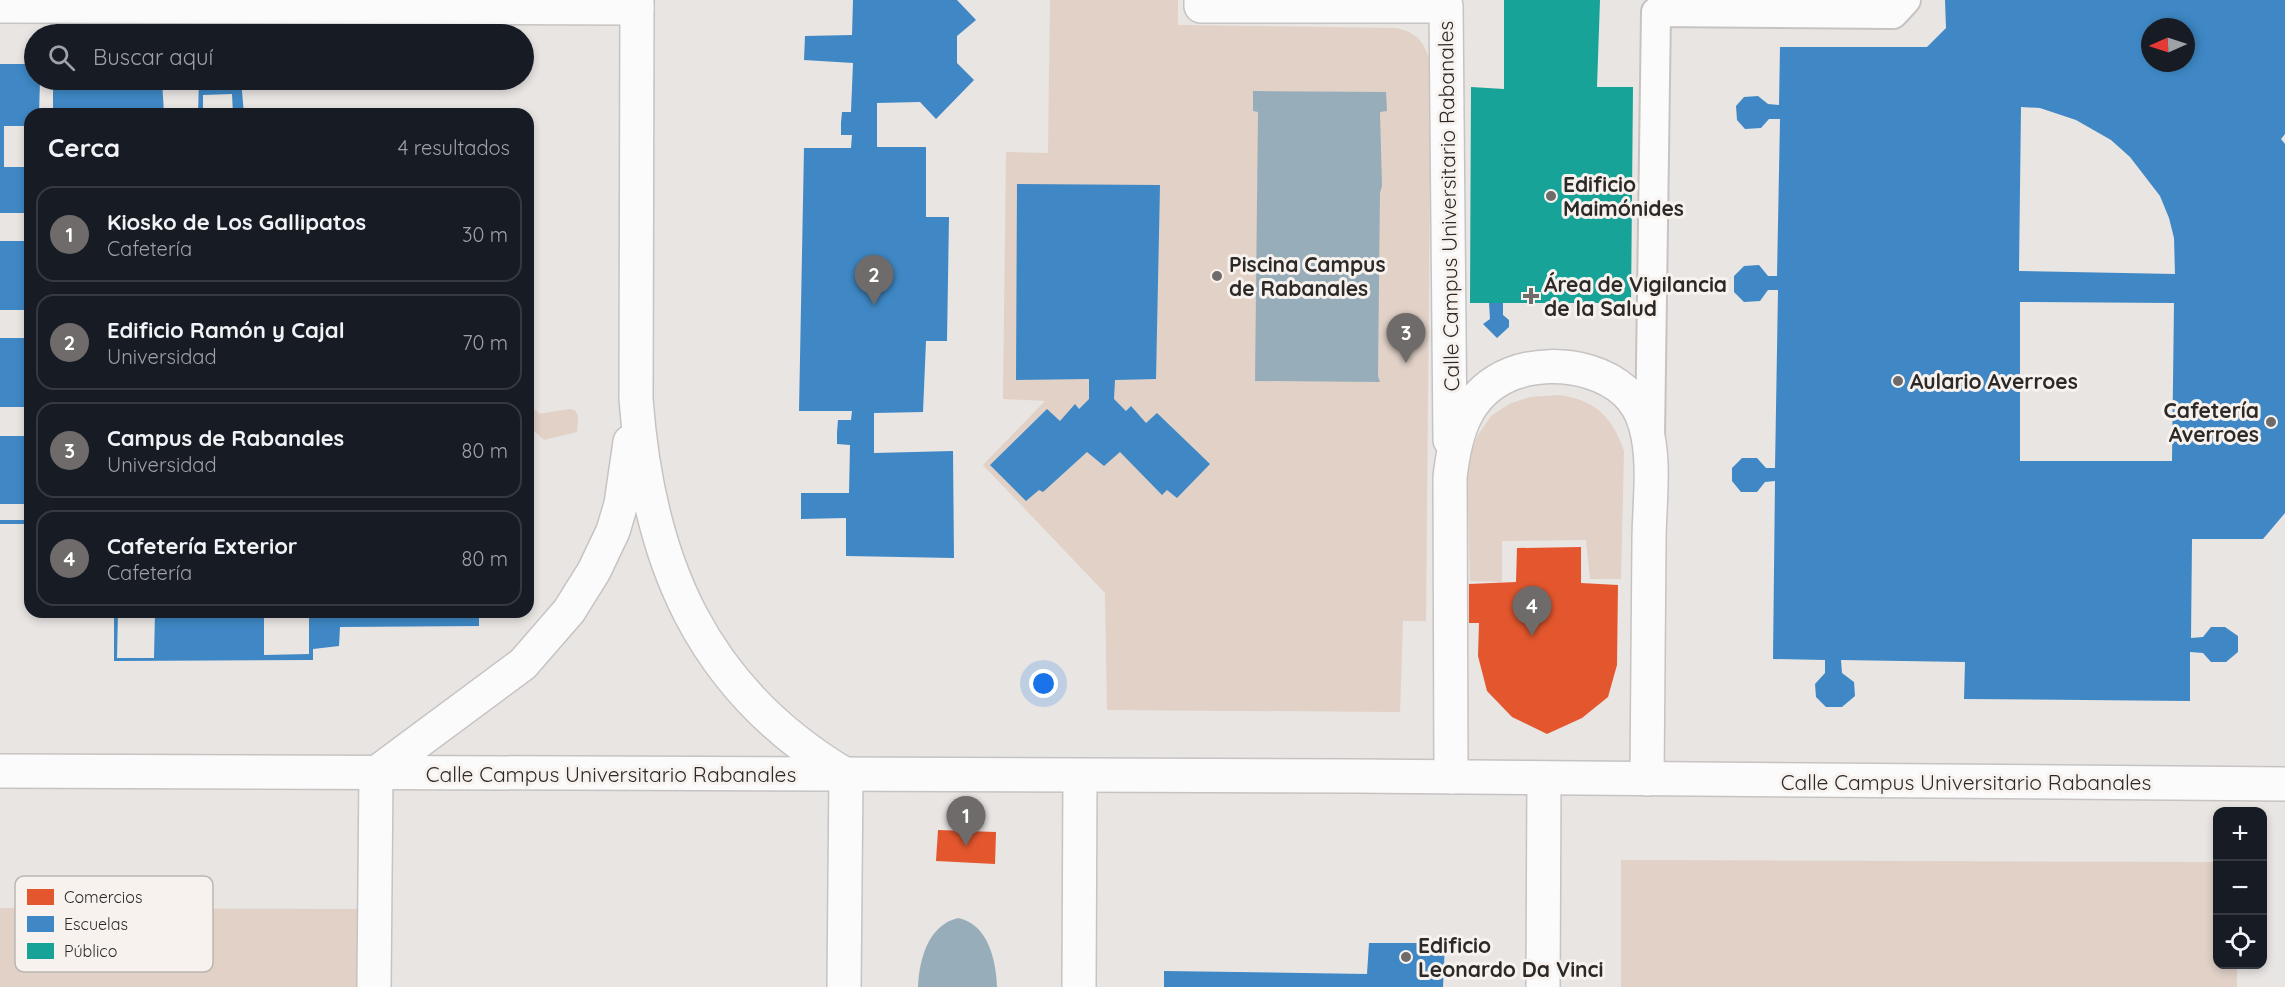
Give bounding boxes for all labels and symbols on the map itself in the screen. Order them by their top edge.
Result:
north arrow [2141,18,2195,72]
street label: Calle Campus Universitario Rabanales [1432,20,1464,392]
place label: Edificio Maimónides [1563,171,1684,221]
marker: Edificio Maimónides [1544,189,1558,203]
place label: Piscina Campus de Rabanales [1229,251,1386,301]
pin: 2 [854,256,894,305]
marker: Piscina Campus de Rabanales [1210,269,1224,283]
place label: Área de Vigilancia de la Salud [1544,271,1727,321]
marker: Área de Vigilancia de la Salud [1522,287,1540,305]
pin: 3 [1386,314,1426,363]
place label: Aulario Averroes [1910,368,2078,394]
marker: Aulario Averroes [1891,374,1905,388]
place label: Cafetería Averroes [2164,397,2259,447]
marker: Cafetería Averroes [2264,415,2278,429]
pin: 4 [1512,586,1552,636]
your location [1029,669,1058,698]
street label: Calle Campus Universitario Rabanales [426,761,796,787]
street label: Calle Campus Universitario Rabanales [1781,769,2151,795]
pin: 1 [946,796,986,846]
legend [15,876,213,972]
text: Comercios [64,887,142,907]
text: Escuelas [64,914,128,934]
place label: Edificio Leonardo Da Vinci [1418,932,1604,982]
text: Público [64,941,117,961]
marker: Edificio Leonardo Da Vinci [1399,950,1413,964]

